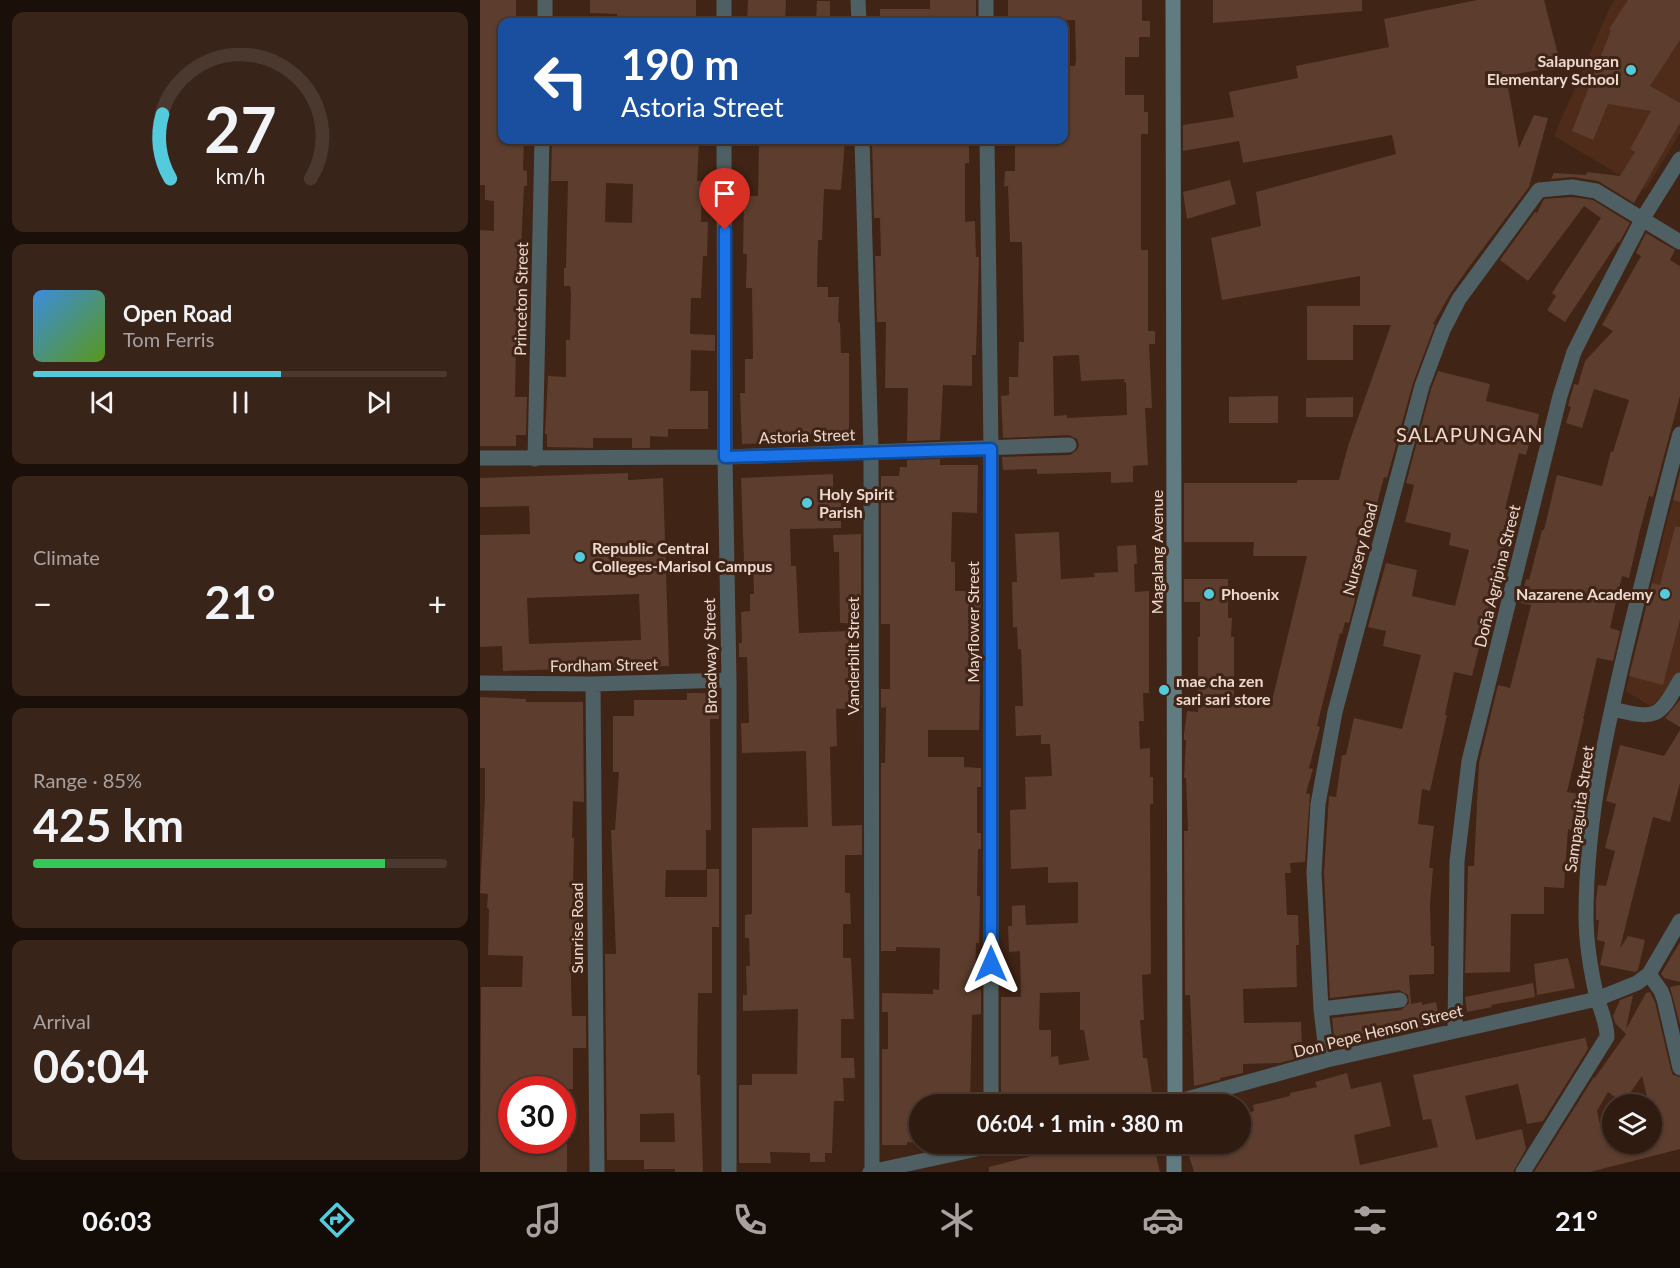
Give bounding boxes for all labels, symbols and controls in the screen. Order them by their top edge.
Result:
text: 190 m [621,39,739,89]
icon: left [522,42,600,120]
place label: Salapungan Elementary School [1487,51,1619,88]
marker: Salapungan Elementary School [1624,63,1638,77]
text: Astoria Street [621,90,784,123]
text: 27 [204,91,276,166]
text: km/h [215,163,265,189]
pin [699,168,750,230]
icon: arrive [708,177,741,210]
street label: Princeton Street [510,242,531,356]
text: Open Road [123,300,232,327]
text: Tom Ferris [123,327,214,351]
icon: previous [86,386,119,419]
icon: pause [224,386,257,419]
icon: next [362,386,395,419]
district label: SALAPUNGAN [1396,422,1544,446]
street label: Astoria Street [758,424,856,447]
place label: Holy Spirit Parish [819,484,894,521]
street label: Magalang Avenue [1147,490,1166,614]
marker: Holy Spirit Parish [800,496,814,510]
street label: Nursery Road [1338,500,1381,597]
street label: Doña Agripina Street [1470,502,1523,649]
place label: Republic Central Colleges-Marisol Campus [592,538,772,575]
text: Climate [33,545,100,569]
marker: Republic Central Colleges-Marisol Campus [573,550,587,564]
street label: Mayflower Street [963,561,982,683]
text: 21° [205,575,275,629]
text: − [33,583,52,623]
text: + [428,583,447,623]
place label: Phoenix [1221,584,1280,603]
place label: Nazarene Academy [1516,584,1654,603]
marker: Phoenix [1202,587,1216,601]
marker: Nazarene Academy [1658,587,1672,601]
street label: Vanderbilt Street [843,597,862,715]
street label: Broadway Street [699,598,720,714]
street label: Fordham Street [550,654,658,675]
place label: mae cha zen sari sari store [1176,671,1271,708]
marker: mae cha zen sari sari store [1157,683,1171,697]
street label: Sampaguita Street [1560,744,1597,873]
text: Range · 85% [33,768,142,792]
text: 425 km [33,798,184,852]
street label: Sunrise Road [567,883,586,974]
position arrow [959,932,1023,996]
street label: Don Pepe Henson Street [1291,1000,1465,1061]
text: Arrival [33,1009,91,1033]
text: 06:04 [33,1039,149,1093]
speed limit sign: 30 [498,1076,576,1154]
map controls [1602,1094,1662,1154]
button: layers [1602,1094,1662,1154]
text: 06:04 · 1 min · 380 m [977,1110,1183,1137]
icon: directions [316,1199,358,1241]
icon: music [523,1199,565,1241]
icon: phone [729,1199,771,1241]
icon: climate [936,1199,978,1241]
icon: car [1142,1199,1184,1241]
icon: filters [1349,1199,1391,1241]
text: 06:03 [82,1204,152,1237]
text: 21° [1555,1204,1598,1237]

